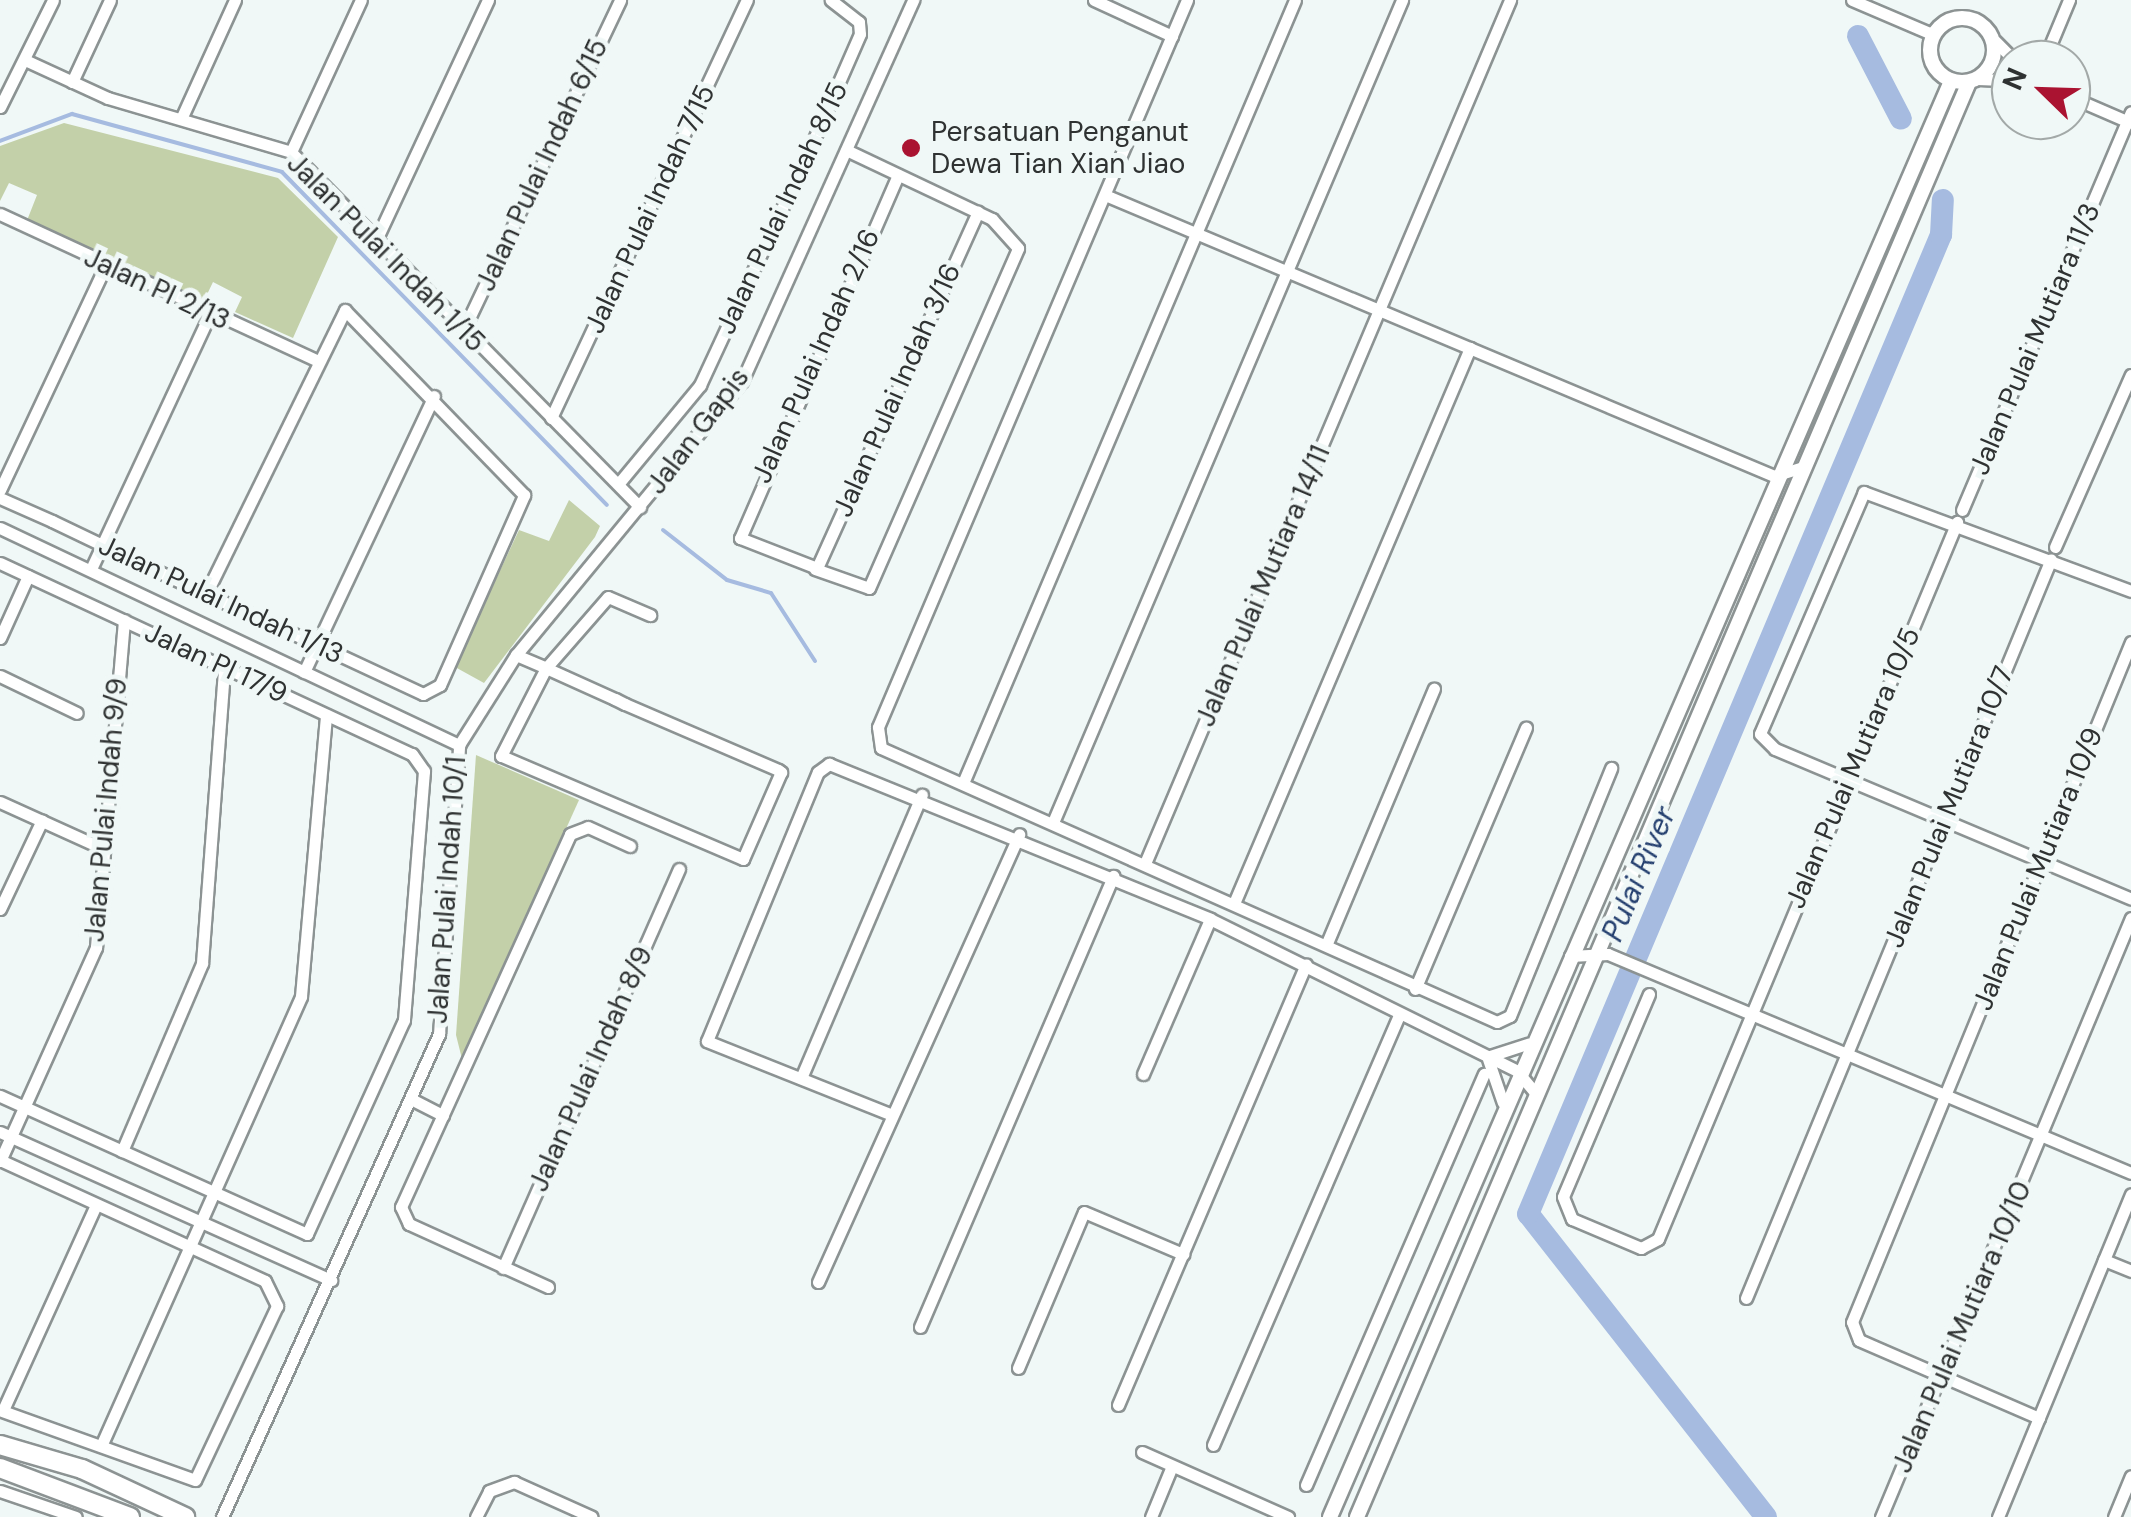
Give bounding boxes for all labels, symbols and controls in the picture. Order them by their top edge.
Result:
street label: Jalan Pulai Indah 6/15 [469,34,615,296]
north arrow [1991,40,2091,140]
text: N [1994,62,2036,95]
street label: Jalan Pulai Indah 8/15 [709,77,855,339]
street label: Jalan Pulai Indah 7/15 [578,79,722,339]
place label: Persatuan Penganut Dewa Tian Xian Jiao [931,115,1189,181]
marker: Persatuan Penganut Dewa Tian Xian Jiao [900,137,922,159]
street label: Jalan Pulai Indah 1/15 [280,147,492,359]
street label: Jalan Pulai Mutiara 11/3 [1963,198,2107,480]
street label: Jalan Pulai Indah 2/16 [745,224,887,488]
street label: Jalan PI 2/13 [79,241,235,337]
street label: Jalan Pulai Indah 3/16 [826,258,968,522]
street label: Jalan Gapis [640,361,756,501]
street label: Jalan Pulai Mutiara 14/11 [1189,440,1337,732]
street label: Jalan Pulai Indah 1/13 [93,529,349,671]
street label: Jalan PI 17/9 [139,615,293,711]
street label: Jalan Pulai Mutiara 10/5 [1779,623,1927,913]
street label: Jalan Pulai Mutiara 10/7 [1877,661,2021,953]
street label: Jalan Pulai Indah 9/9 [78,677,134,943]
street label: Jalan Pulai Mutiara 10/9 [1966,723,2110,1015]
street label: Jalan Pulai Indah 10/1 [421,755,473,1025]
water label: Pulai River [1595,801,1683,947]
street label: Jalan Pulai Indah 8/9 [522,941,660,1197]
street label: Jalan Pulai Mutiara 10/10 [1885,1176,2039,1478]

